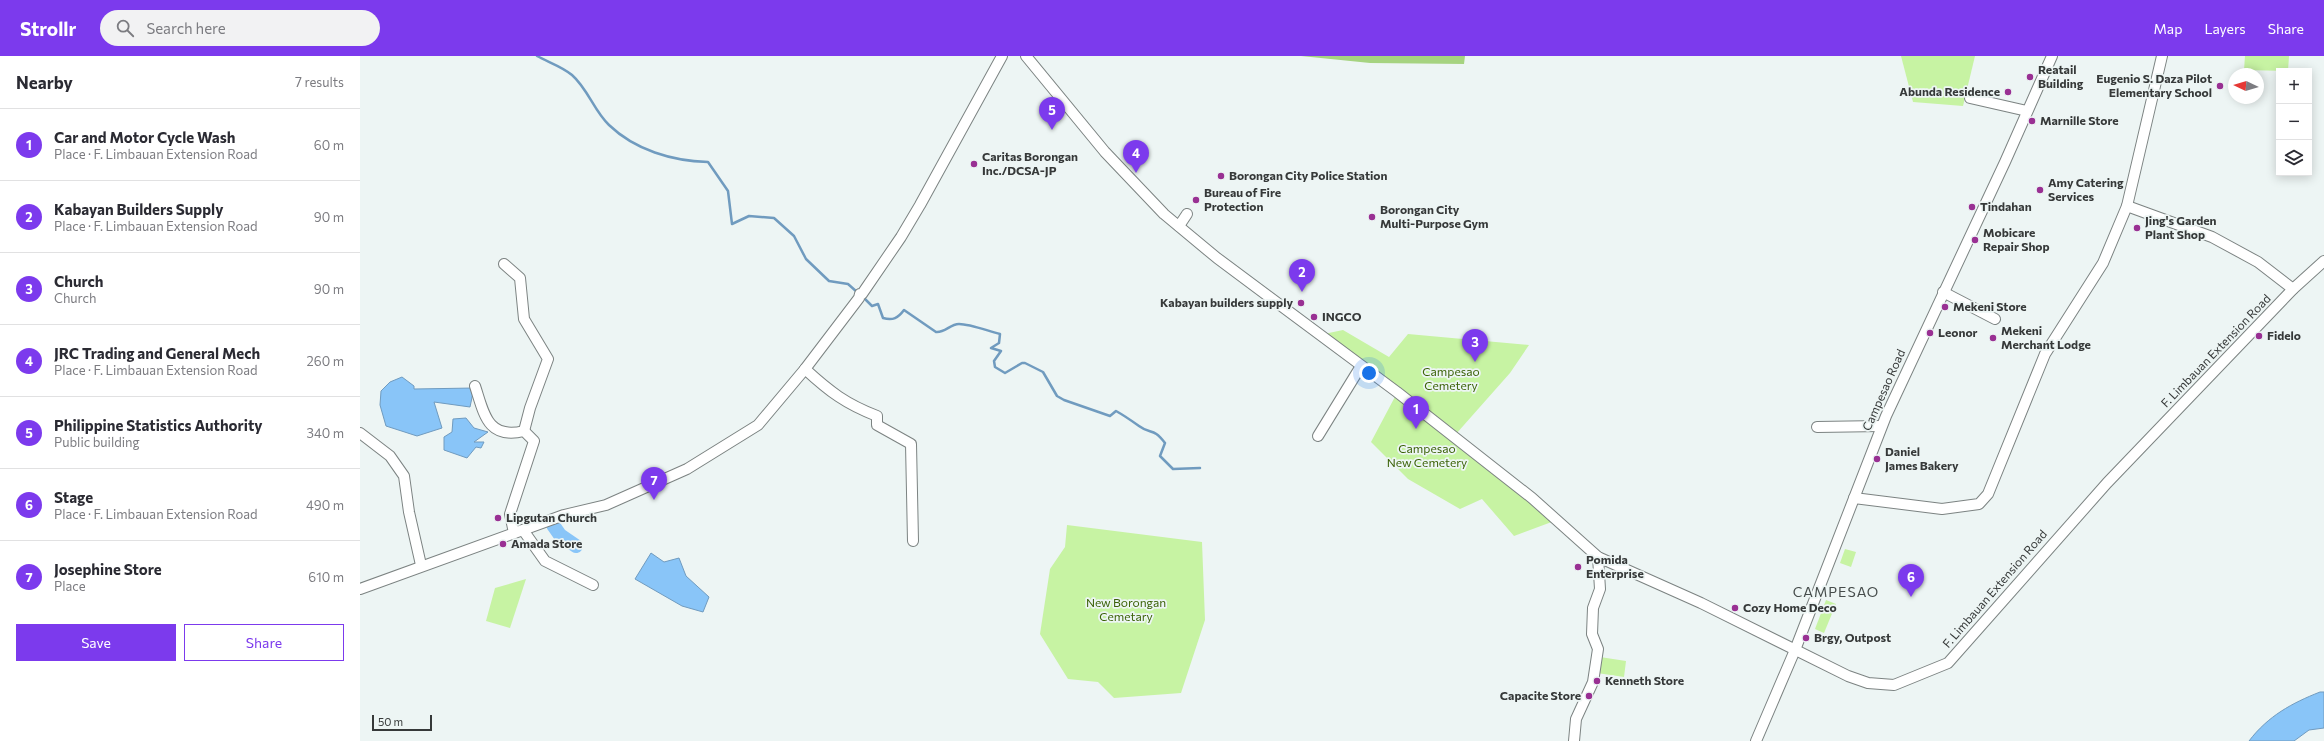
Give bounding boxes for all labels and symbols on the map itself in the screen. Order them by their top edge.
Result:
place label: Reatail Building [2038,62,2084,90]
north arrow [2228,68,2264,104]
place label: Eugenio S. Daza Pilot Elementary School [2096,71,2212,99]
marker: Reatail Building [2025,72,2035,82]
marker: Eugenio S. Daza Pilot Elementary School [2215,81,2225,91]
place label: Abunda Residence [1899,84,2000,98]
marker: Abunda Residence [2003,87,2013,97]
pin: 5 [1039,97,1065,130]
place label: Marnille Store [2040,113,2119,127]
marker: Marnille Store [2027,116,2037,126]
pin: 4 [1123,140,1149,173]
place label: Caritas Borongan Inc./DCSA-JP [982,149,1078,178]
marker: Caritas Borongan Inc./DCSA-JP [969,159,979,169]
place label: Borongan City Police Station [1229,168,1388,182]
marker: Borongan City Police Station [1216,171,1226,181]
place label: Amy Catering Services [2048,175,2124,203]
place label: Bureau of Fire Protection [1204,185,1281,213]
marker: Amy Catering Services [2035,185,2045,195]
marker: Bureau of Fire Protection [1191,195,1201,205]
place label: Tindahan [1980,199,2032,213]
place label: Borongan City Multi-Purpose Gym [1380,202,1489,230]
marker: Tindahan [1967,202,1977,212]
marker: Borongan City Multi-Purpose Gym [1367,212,1377,222]
place label: Jing's Garden Plant Shop [2145,213,2217,241]
marker: Jing's Garden Plant Shop [2132,223,2142,233]
place label: Mobicare Repair Shop [1983,225,2050,253]
marker: Mobicare Repair Shop [1970,235,1980,245]
pin: 2 [1289,259,1315,292]
street label: F. Limbauan Extension Road [2158,291,2273,410]
place label: Kabayan builders supply [1160,295,1293,309]
marker: Kabayan builders supply [1296,298,1306,308]
place label: Mekeni Store [1953,299,2027,313]
marker: Mekeni Store [1940,302,1950,312]
place label: INGCO [1322,309,1362,323]
marker: INGCO [1309,312,1319,322]
place label: Mekeni Merchant Lodge [2001,323,2091,351]
place label: Leonor [1938,325,1978,339]
marker: Leonor [1925,328,1935,338]
place label: Fidelo [2267,328,2301,342]
pin: 3 [1462,329,1488,362]
marker: Fidelo [2254,331,2264,341]
marker: Mekeni Merchant Lodge [1988,333,1998,343]
street label: Campesao Road [1859,347,1907,432]
your location [1359,363,1379,383]
park label: Campesao Cemetery [1422,364,1480,392]
pin: 1 [1403,396,1429,429]
park label: Campesao New Cemetery [1387,441,1467,469]
place label: Daniel James Bakery [1885,444,1959,473]
marker: Daniel James Bakery [1872,454,1882,464]
pin: 7 [641,467,667,500]
place label: Lipgutan Church [506,510,597,524]
marker: Lipgutan Church [493,513,503,523]
street label: F. Limbauan Extension Road [1939,527,2049,650]
place label: Amada Store [511,536,582,550]
marker: Amada Store [498,539,508,549]
place label: Pomida Enterprise [1586,552,1644,580]
marker: Pomida Enterprise [1573,562,1583,572]
pin: 6 [1898,564,1924,597]
district label: CAMPESAO [1793,583,1879,600]
park label: New Borongan Cemetary [1086,595,1166,623]
place label: Cozy Home Deco [1743,600,1837,614]
marker: Cozy Home Deco [1730,603,1740,613]
place label: Brgy, Outpost [1814,630,1891,644]
marker: Brgy, Outpost [1801,633,1811,643]
place label: Kenneth Store [1605,673,1684,687]
marker: Kenneth Store [1592,676,1602,686]
place label: Capacite Store [1500,688,1581,702]
marker: Capacite Store [1584,691,1594,701]
scale bar [372,713,432,732]

